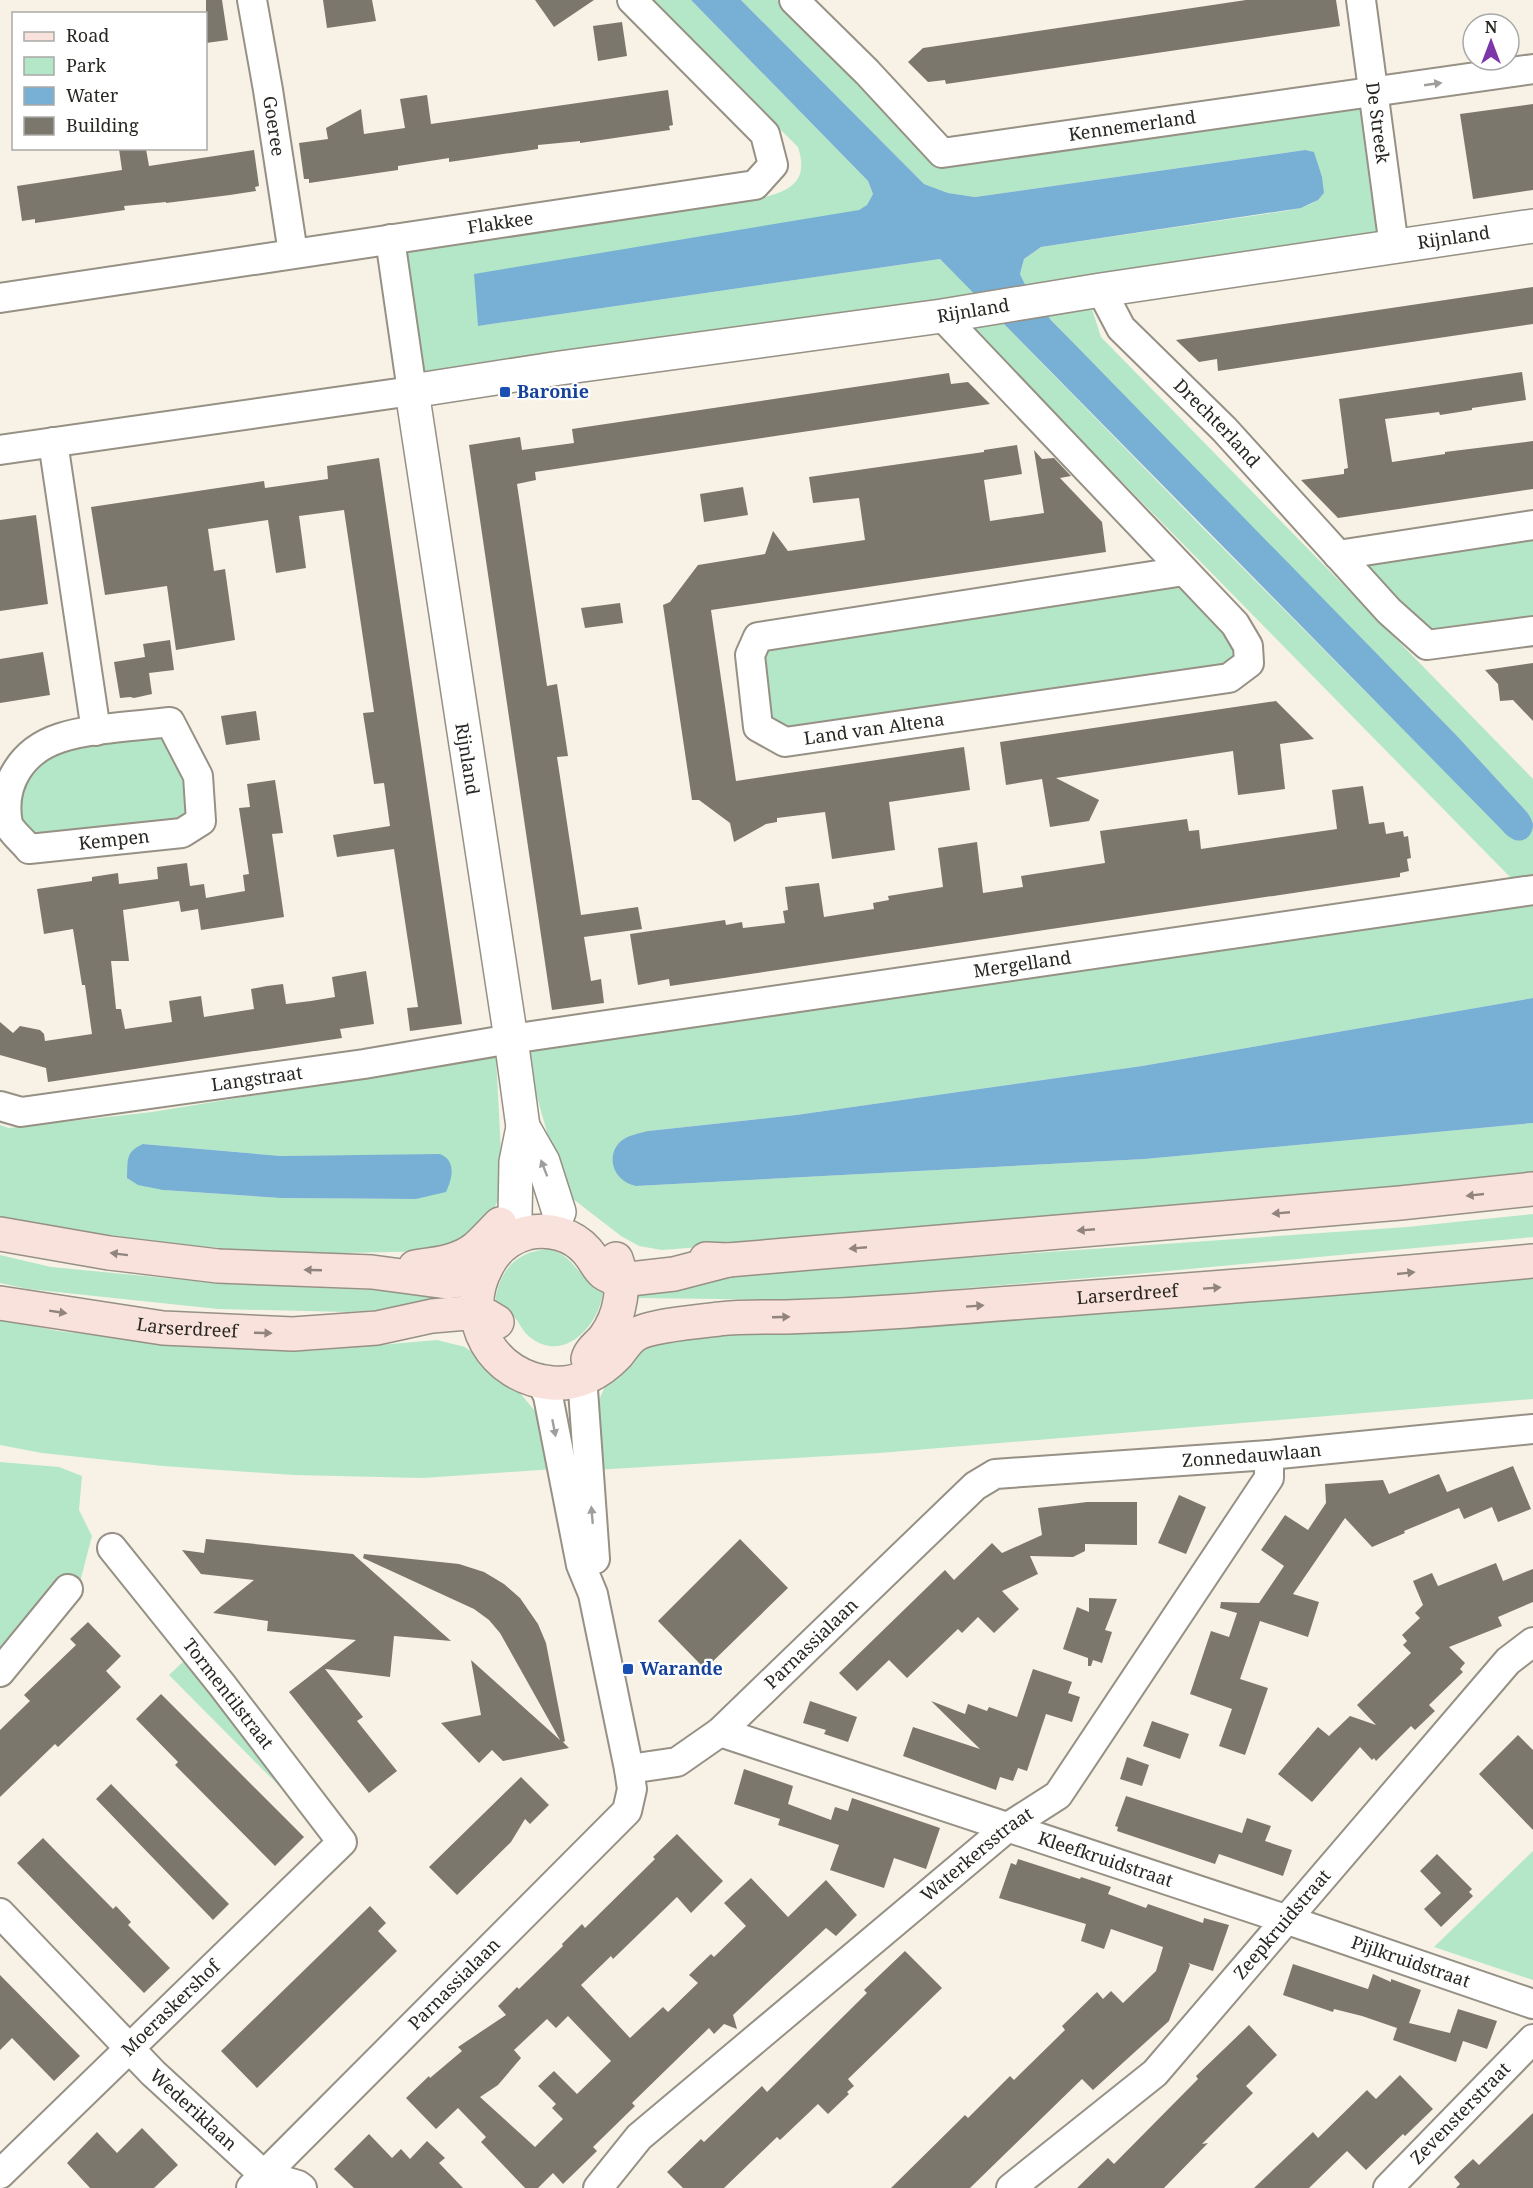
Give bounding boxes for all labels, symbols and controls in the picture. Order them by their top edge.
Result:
legend [12,12,207,150]
north arrow [1461,12,1521,72]
text: N [1485,16,1498,38]
text: Road [66,23,109,47]
text: Park [66,53,106,77]
one-way arrow [1423,80,1442,89]
street label: De Streek [1361,81,1396,165]
text: Water [66,83,119,107]
street label: Goeree [258,94,291,158]
street label: Kennemerland [1067,104,1197,146]
text: Building [66,113,139,137]
street label: Flakkee [466,205,535,239]
street label: Rijnland [1416,220,1491,254]
street label: Rijnland [935,292,1011,328]
street label: Drechterland [1169,373,1266,472]
place label: Baronie [517,379,589,403]
marker: Baronie [498,385,512,399]
street label: Land van Altena [802,706,946,750]
street label: Rijnland [450,721,486,797]
street label: Kempen [77,823,151,855]
street label: Mergelland [972,944,1073,982]
street label: Langstraat [210,1060,304,1096]
one-way arrow [539,1159,548,1177]
one-way arrow [1465,1190,1484,1200]
one-way arrow [1271,1208,1290,1218]
one-way arrow [1077,1225,1096,1235]
one-way arrow [849,1243,868,1253]
one-way arrow [110,1249,129,1259]
one-way arrow [304,1265,323,1275]
one-way arrow [1397,1268,1416,1278]
street label: Larserdreef [1076,1278,1180,1309]
one-way arrow [1202,1283,1221,1293]
one-way arrow [966,1301,985,1311]
one-way arrow [48,1308,67,1317]
street label: Larserdreef [135,1311,240,1343]
one-way arrow [771,1312,790,1322]
one-way arrow [254,1328,273,1337]
one-way arrow [550,1419,559,1438]
street label: Zonnedauwlaan [1181,1437,1323,1472]
one-way arrow [587,1505,597,1524]
street label: Parnassialaan [759,1592,863,1694]
street label: Tormentilstraat [178,1633,280,1754]
place label: Warande [640,1656,723,1680]
marker: Warande [621,1662,635,1676]
street label: Waterkersstraat [915,1801,1037,1906]
street label: Kleefkruidstraat [1035,1825,1176,1892]
street label: Zeepkruidstraat [1228,1864,1335,1984]
street label: Pijlkruidstraat [1348,1930,1474,1993]
street label: Parnassialaan [402,1932,505,2035]
street label: Moeraskershof [116,1953,225,2061]
street label: Zevensterstraat [1405,2056,1515,2169]
street label: Wederiklaan [145,2063,243,2156]

